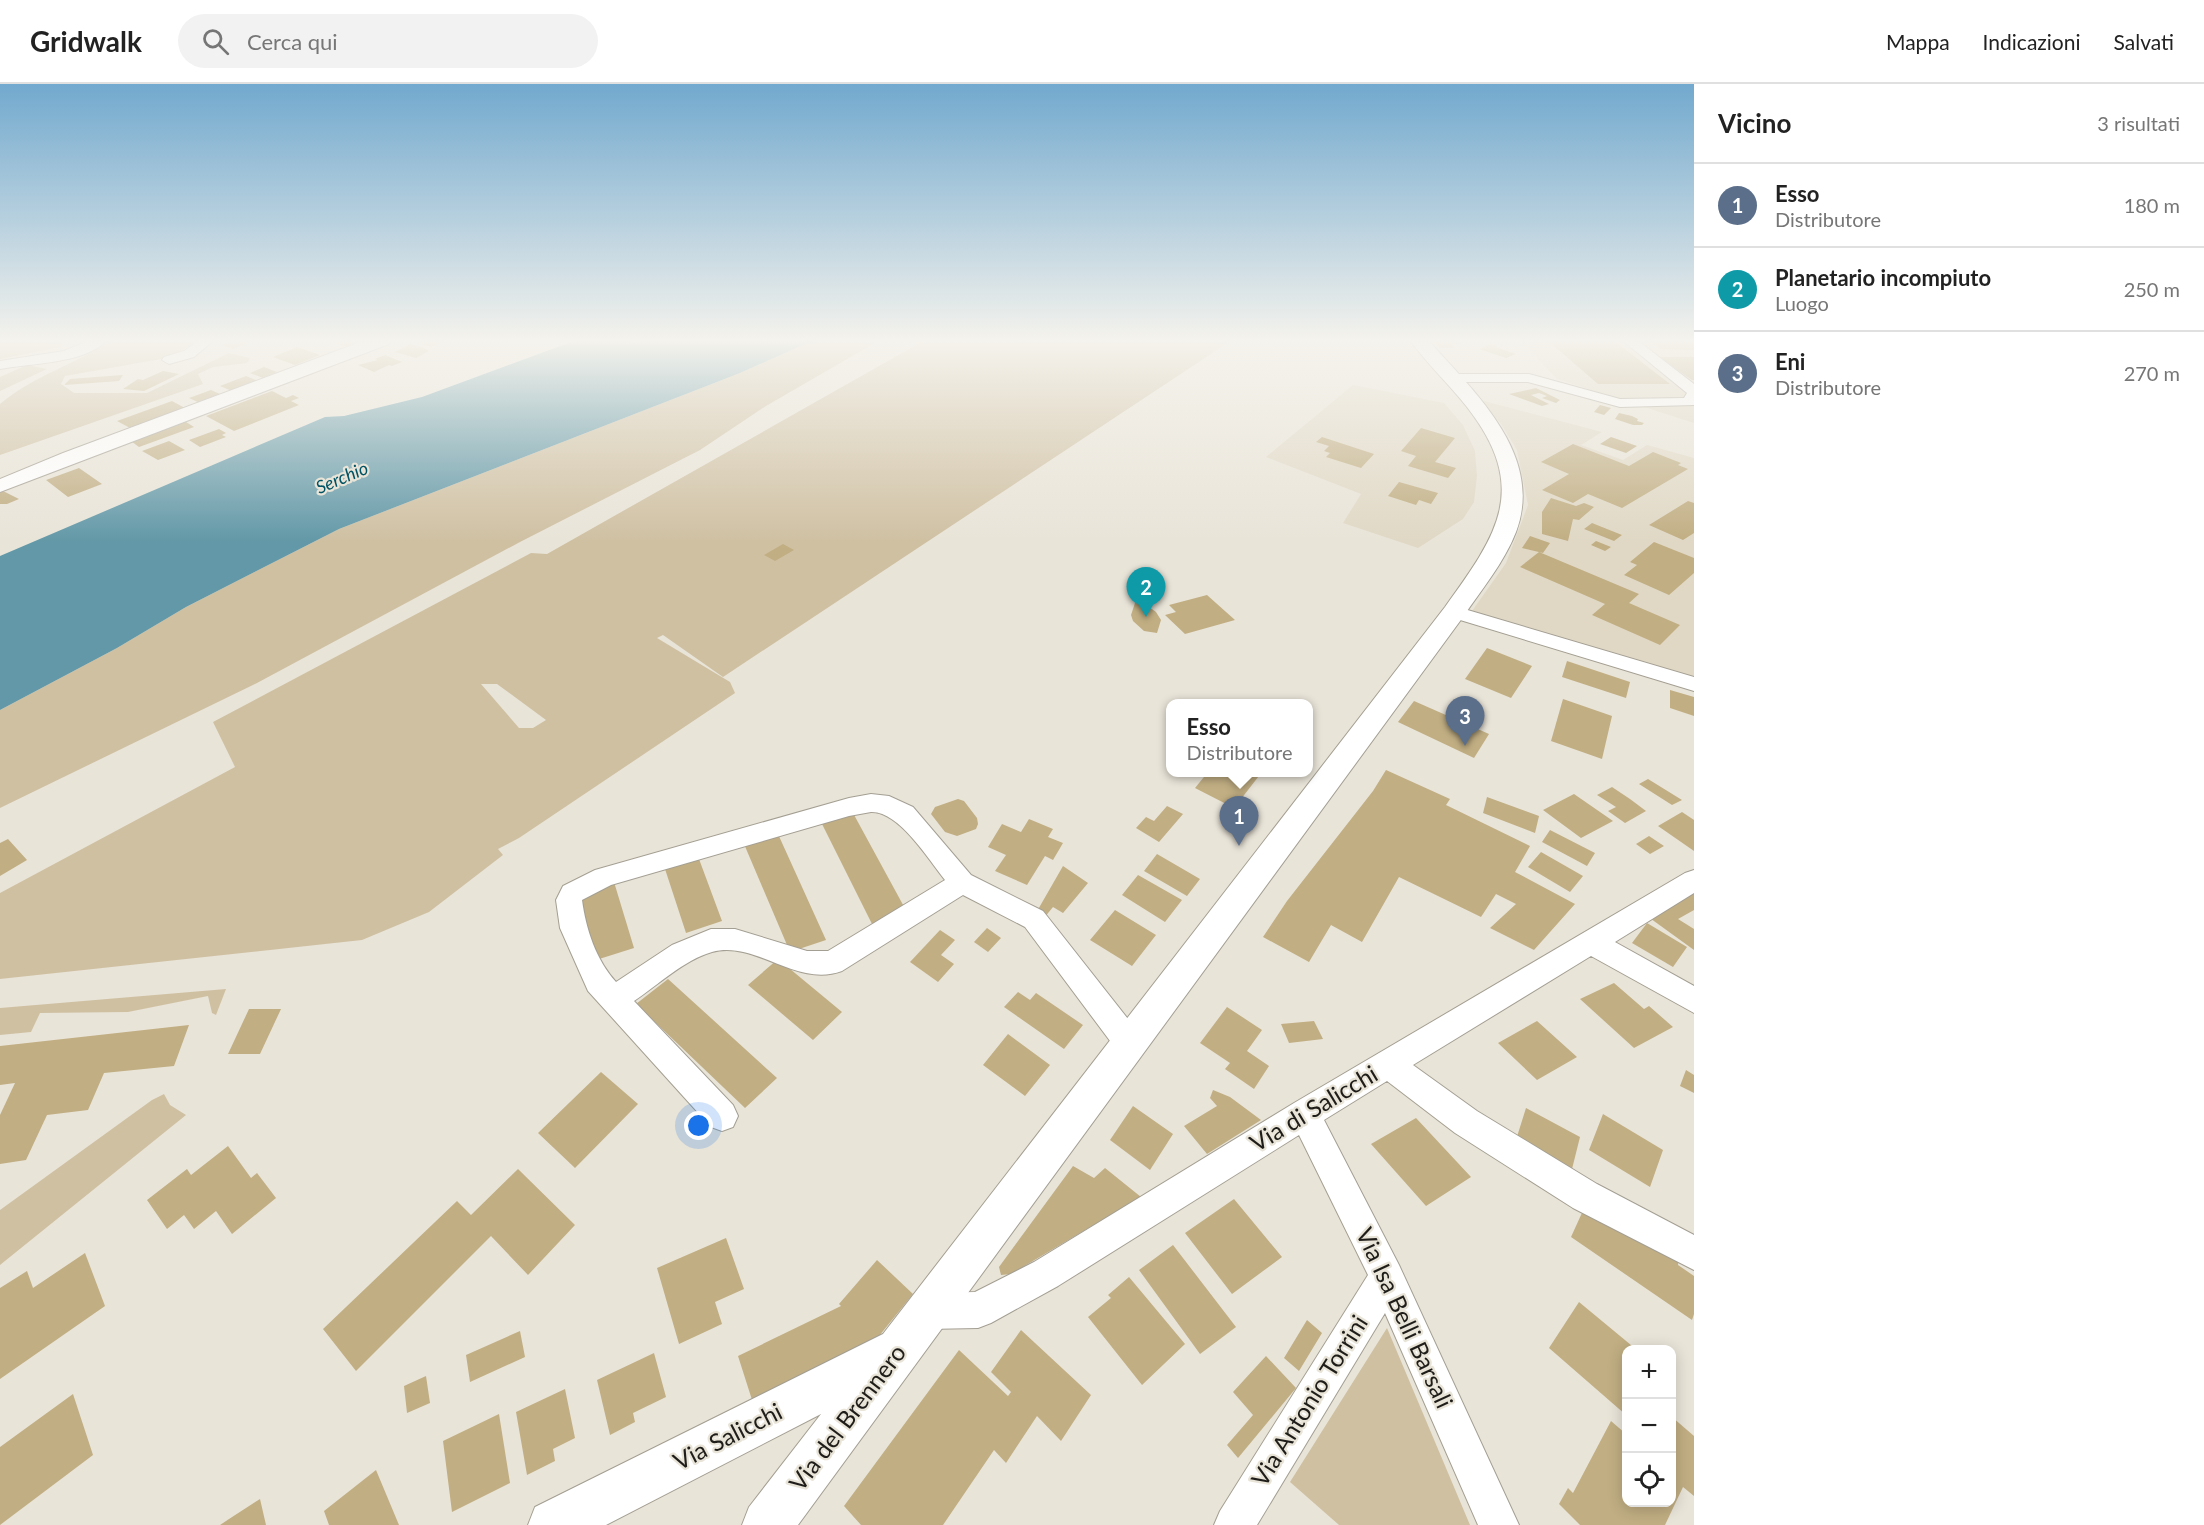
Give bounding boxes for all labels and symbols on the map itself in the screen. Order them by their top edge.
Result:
water label: Serchio [312,456,371,498]
pin: 2 [1126,568,1166,617]
pin: 3 [1446,696,1484,746]
pin: 1 [1220,796,1258,846]
street label: Via di Salicchi [1244,1058,1382,1157]
your location [684,1111,713,1140]
street label: Via Isa Belli Barsali [1351,1223,1460,1412]
street label: Via Antonio Torrini [1244,1309,1373,1491]
street label: Via del Brennero [782,1338,911,1496]
street label: Via Salicchi [668,1396,787,1475]

